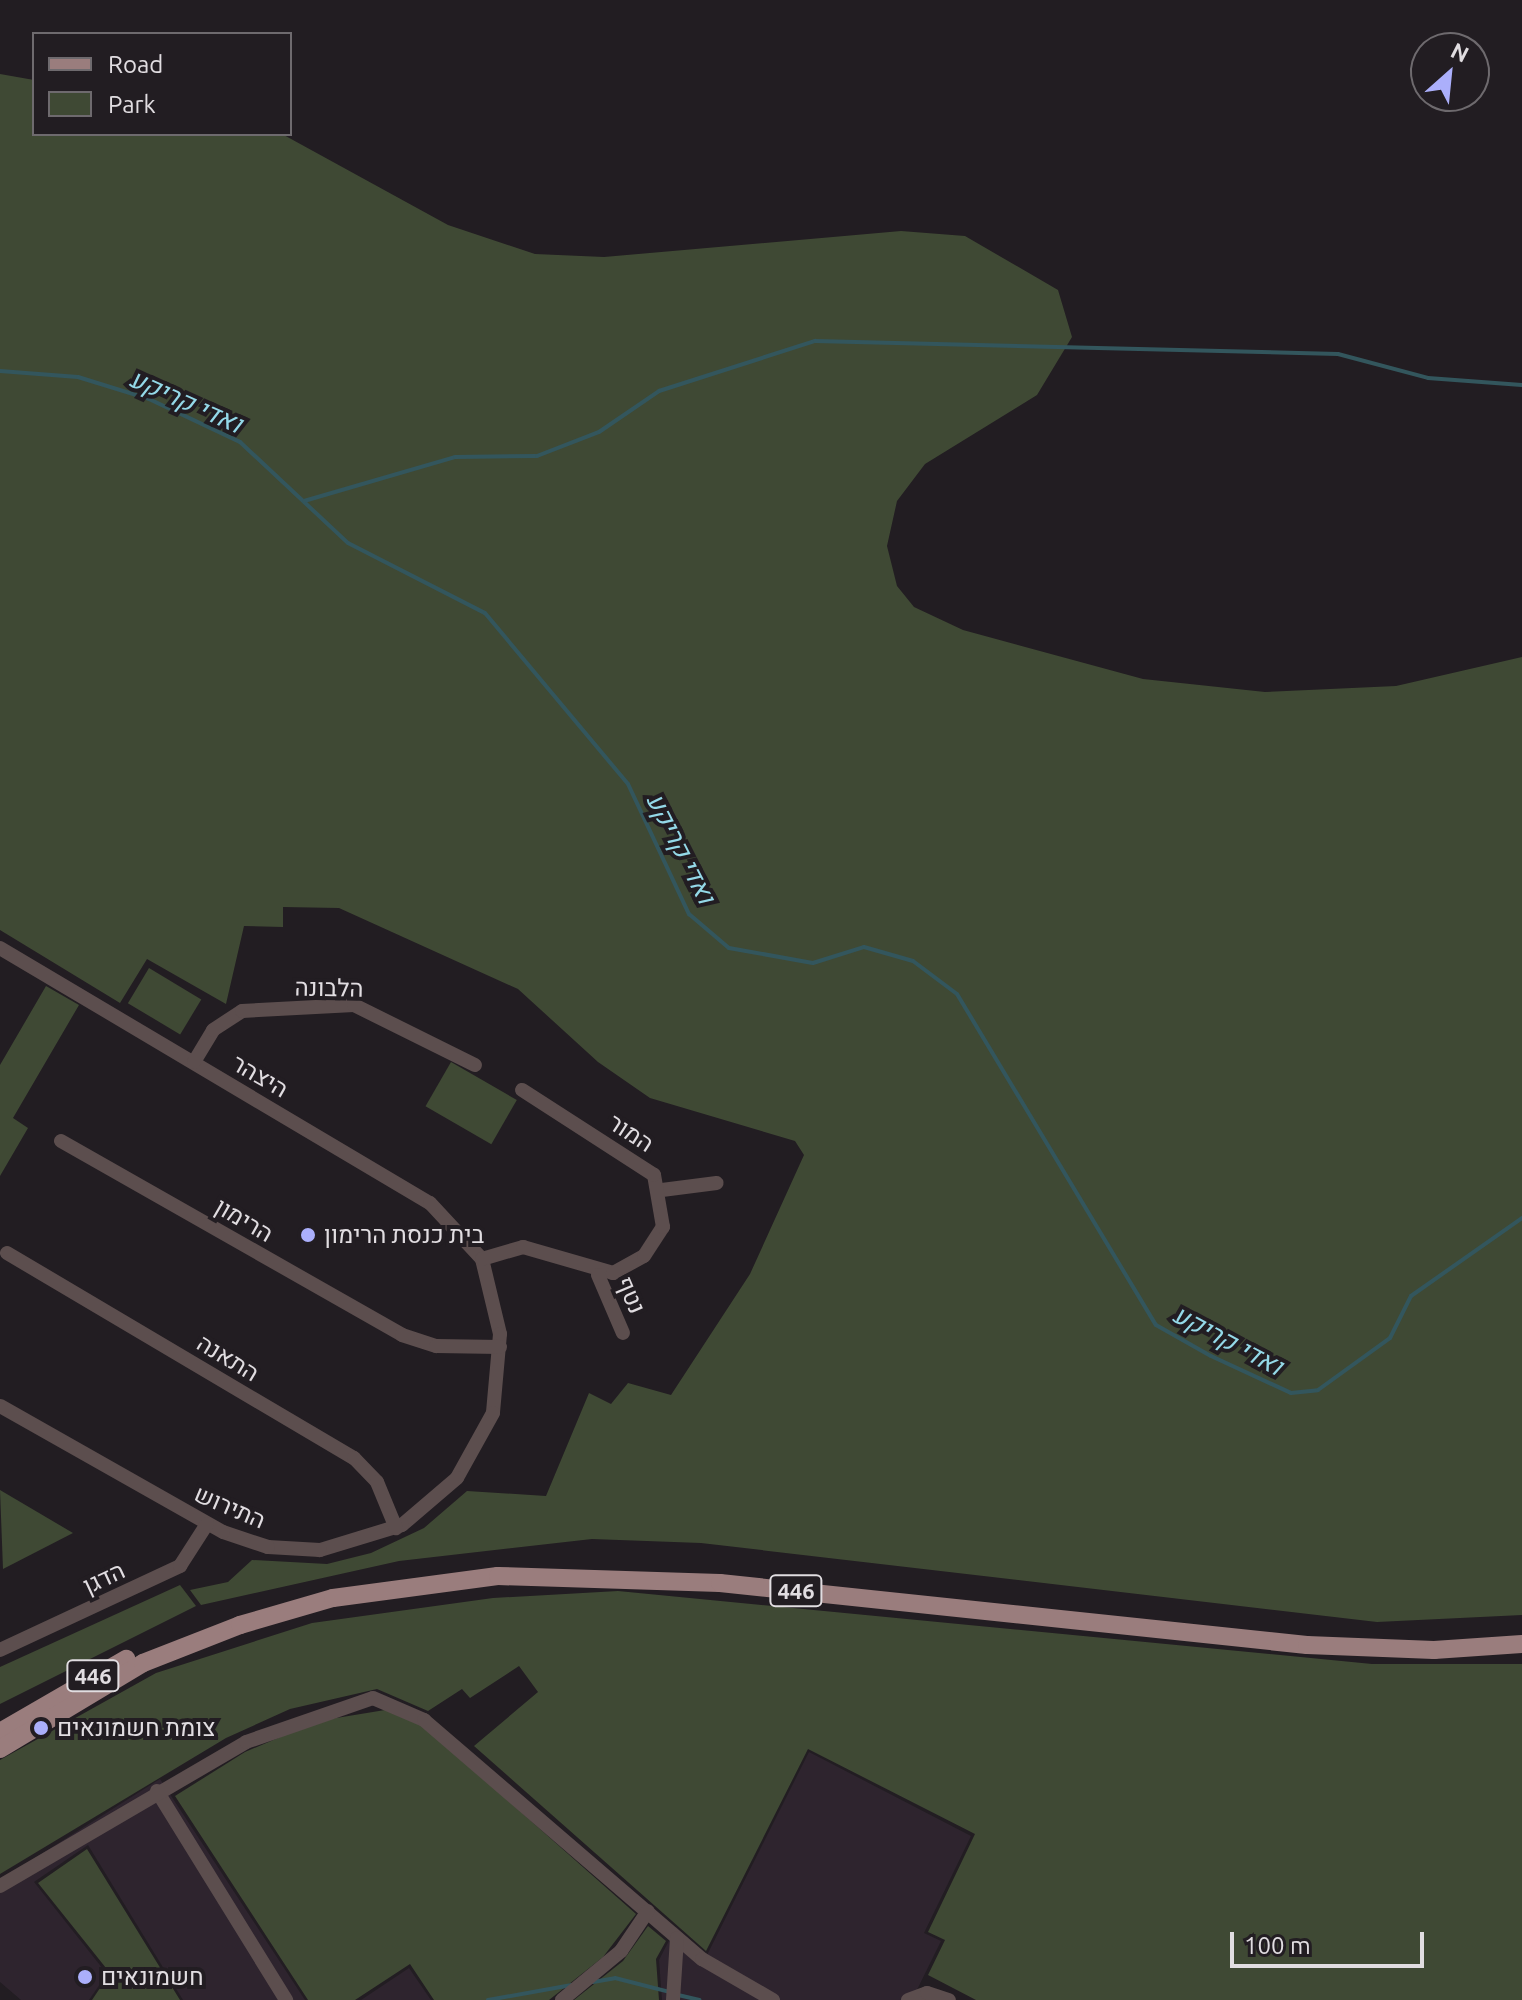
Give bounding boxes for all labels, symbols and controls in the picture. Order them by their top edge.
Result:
legend [32,32,292,136]
north arrow [1410,32,1490,112]
text: N [1447,37,1473,67]
text: Road [108,51,163,78]
text: Park [108,91,156,118]
water label: ואדי קריקע [125,362,247,440]
water label: ואדי קריקע [640,788,722,908]
street label: הלבונה [294,973,364,1003]
street label: היצהר [227,1048,293,1104]
street label: המור [603,1108,659,1158]
street label: הרימון [210,1192,278,1248]
place label: בית כנסת הרימון [324,1221,484,1249]
marker: בית כנסת הרימון [299,1226,317,1244]
street label: נטף [610,1272,652,1318]
water label: ואדי קריקע [1168,1298,1288,1382]
street label: התאנה [192,1328,264,1388]
street label: התירוש [190,1479,270,1535]
street label: הדגן [79,1556,129,1600]
road number: 446 [768,1573,824,1609]
road number: 446 [65,1658,121,1694]
place label: צומת חשמונאים [57,1714,215,1742]
marker: צומת חשמונאים [32,1719,50,1737]
scale bar [1234,1916,1428,1966]
text: 100 m [1244,1932,1311,1959]
place label: חשמונאים [101,1963,204,1991]
marker: חשמונאים [76,1968,94,1986]

